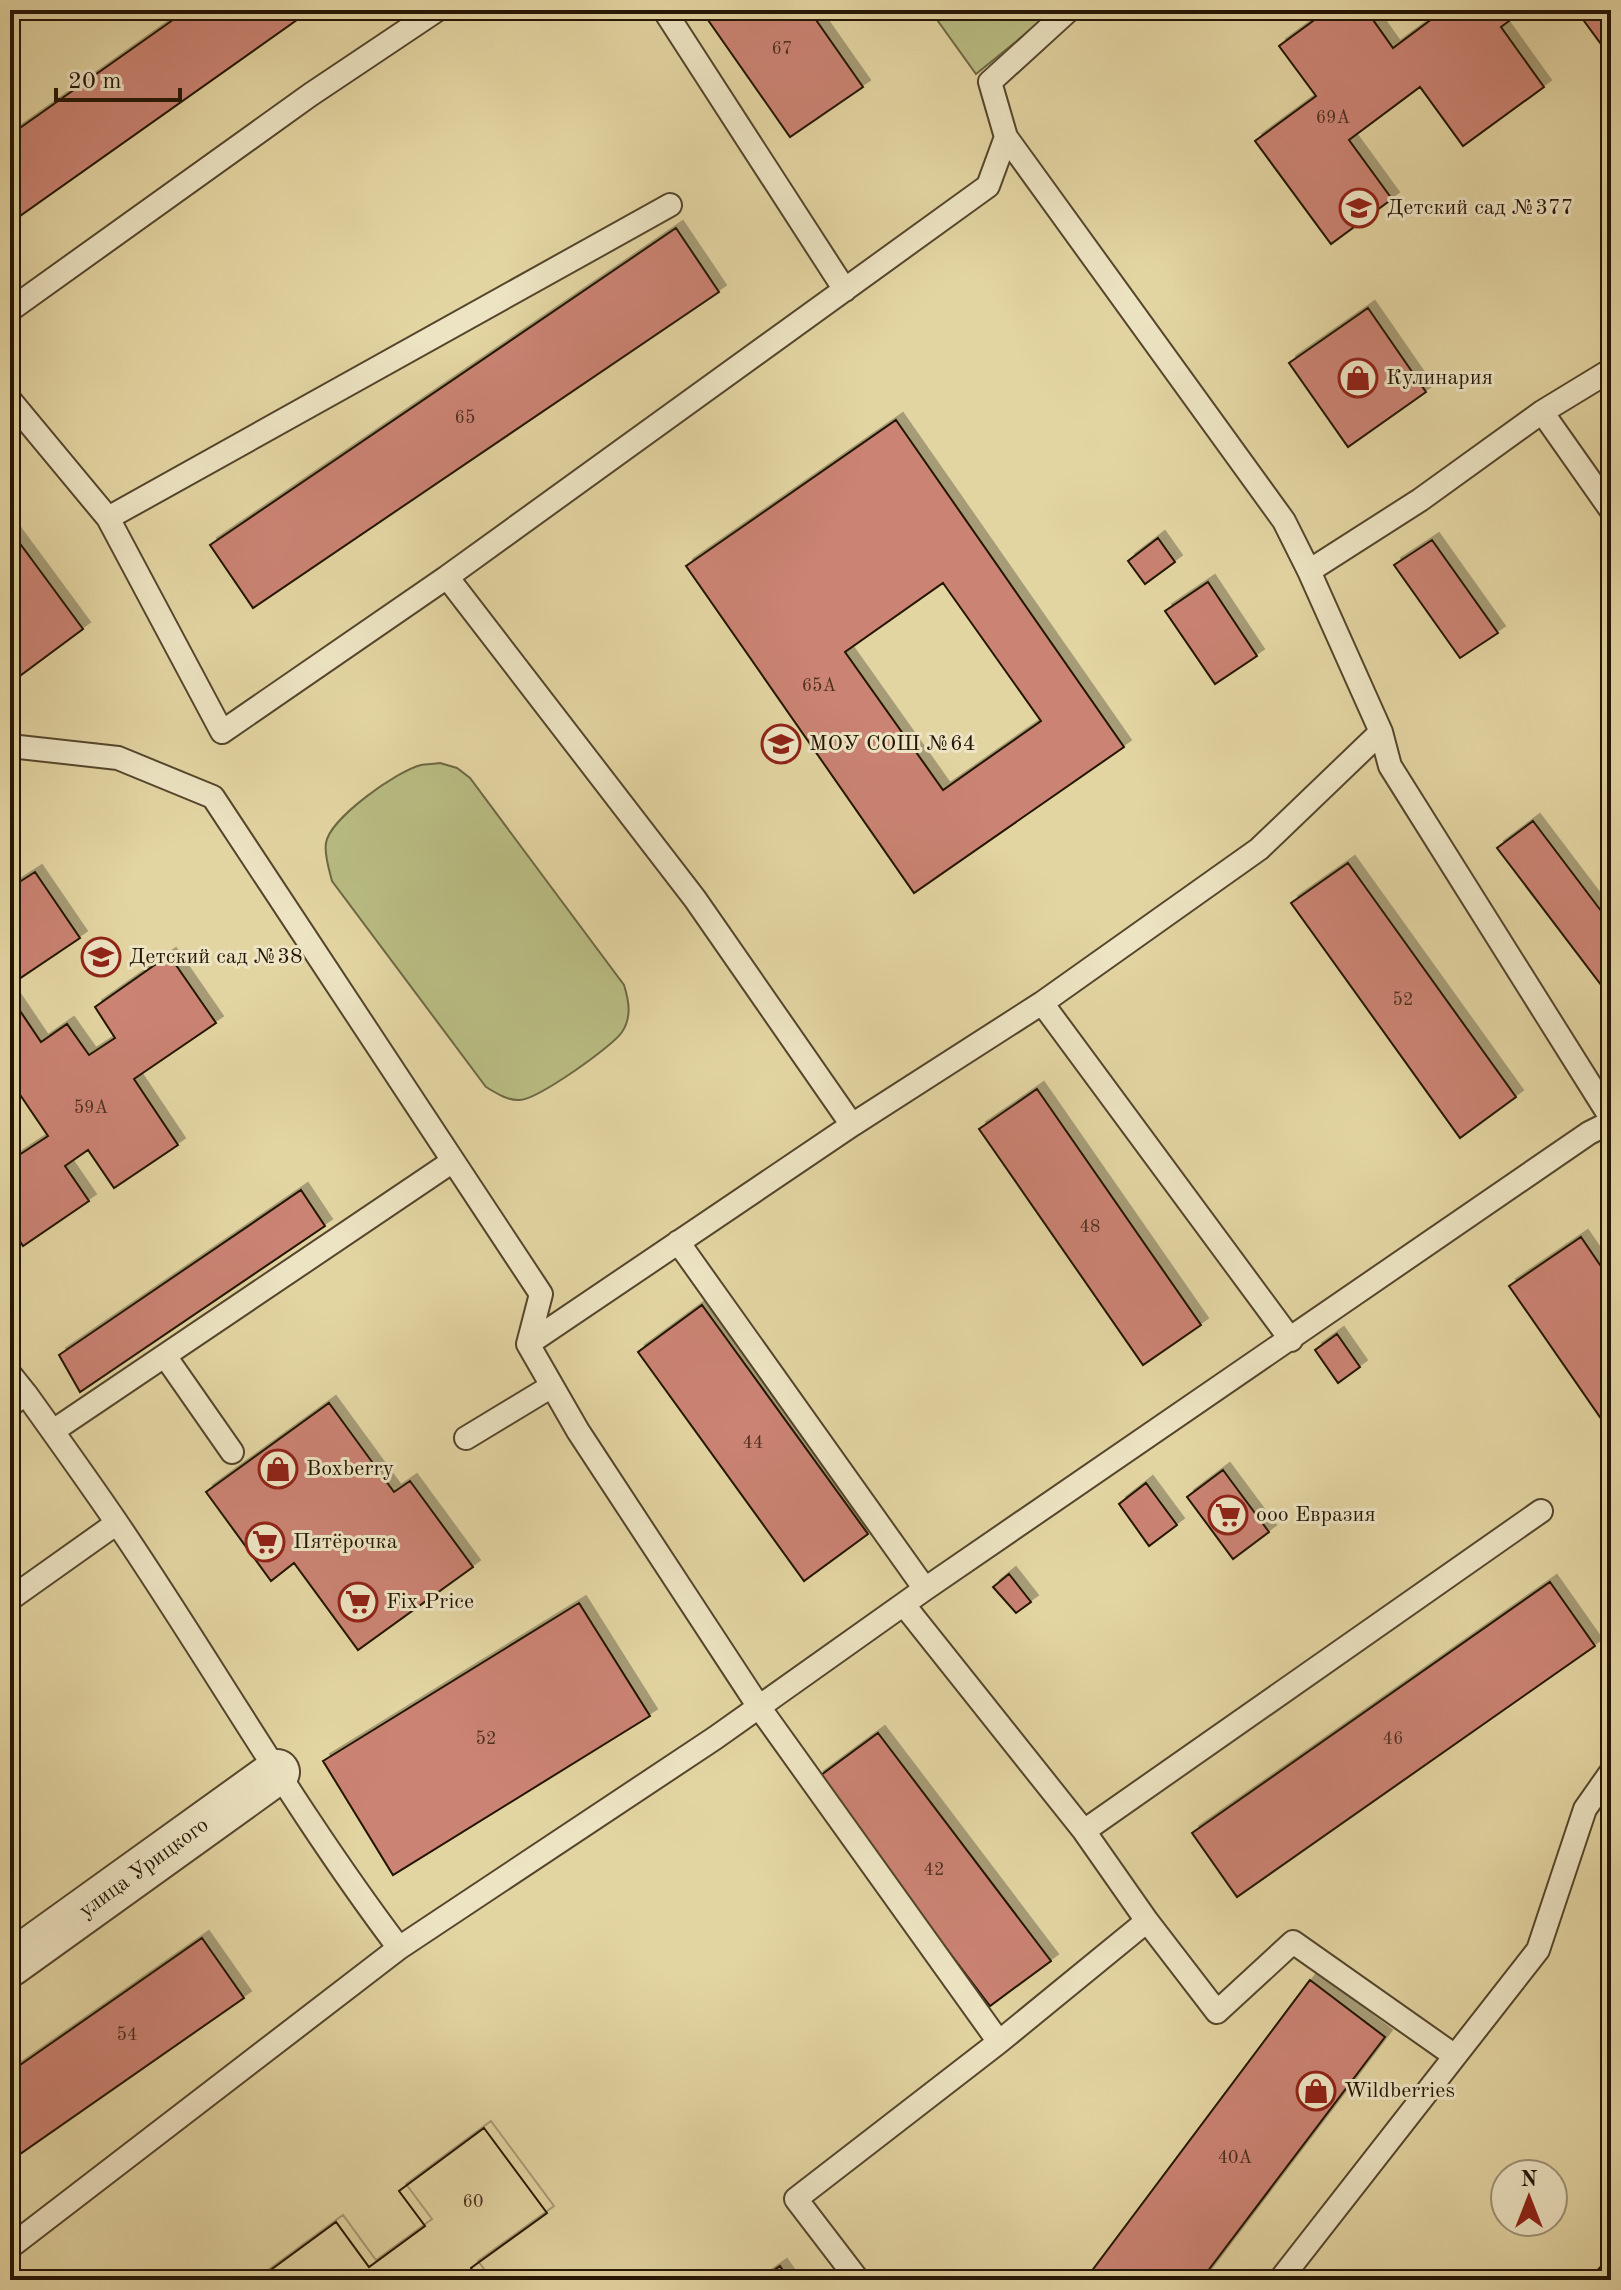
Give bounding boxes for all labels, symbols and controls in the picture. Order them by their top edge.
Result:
house number: 67 [772,40,792,58]
scale bar [56,52,180,102]
text: 20 m [68,70,122,94]
house number: 69А [1316,109,1351,127]
school or university icon: Детский сад №377 [1338,187,1380,229]
place label: Детский сад №377 [1387,197,1573,219]
shop icon: Кулинария [1337,357,1379,399]
place label: Кулинария [1386,367,1493,389]
house number: 65 [455,409,475,427]
house number: 65А [802,677,837,695]
school or university icon: МОУ СОШ №64 [760,723,802,765]
place label: МОУ СОШ №64 [809,733,976,755]
school or university icon: Детский сад №38 [80,936,122,978]
place label: Детский сад №38 [129,946,303,968]
house number: 52 [1393,991,1413,1009]
house number: 59А [74,1099,109,1117]
house number: 48 [1080,1218,1100,1236]
house number: 44 [743,1434,763,1452]
shop icon: Boxberry [257,1448,299,1490]
place label: Boxberry [306,1458,394,1480]
supermarket icon: ооо Евразия [1207,1494,1249,1536]
place label: ооо Евразия [1256,1504,1376,1526]
supermarket icon: Пятёрочка [244,1521,286,1563]
place label: Пятёрочка [293,1531,398,1553]
supermarket icon: Fix Price [337,1581,379,1623]
place label: Fix Price [386,1591,474,1613]
house number: 52 [476,1730,496,1748]
house number: 46 [1383,1730,1403,1748]
street label: улица Урицкого [75,1814,213,1922]
house number: 42 [924,1861,944,1879]
house number: 54 [117,2026,137,2044]
shop icon: Wildberries [1295,2070,1337,2112]
place label: Wildberries [1344,2080,1455,2102]
house number: 40А [1218,2149,1253,2167]
north arrow [1489,2158,1569,2238]
text: N [1521,2169,1538,2191]
house number: 60 [463,2193,483,2211]

